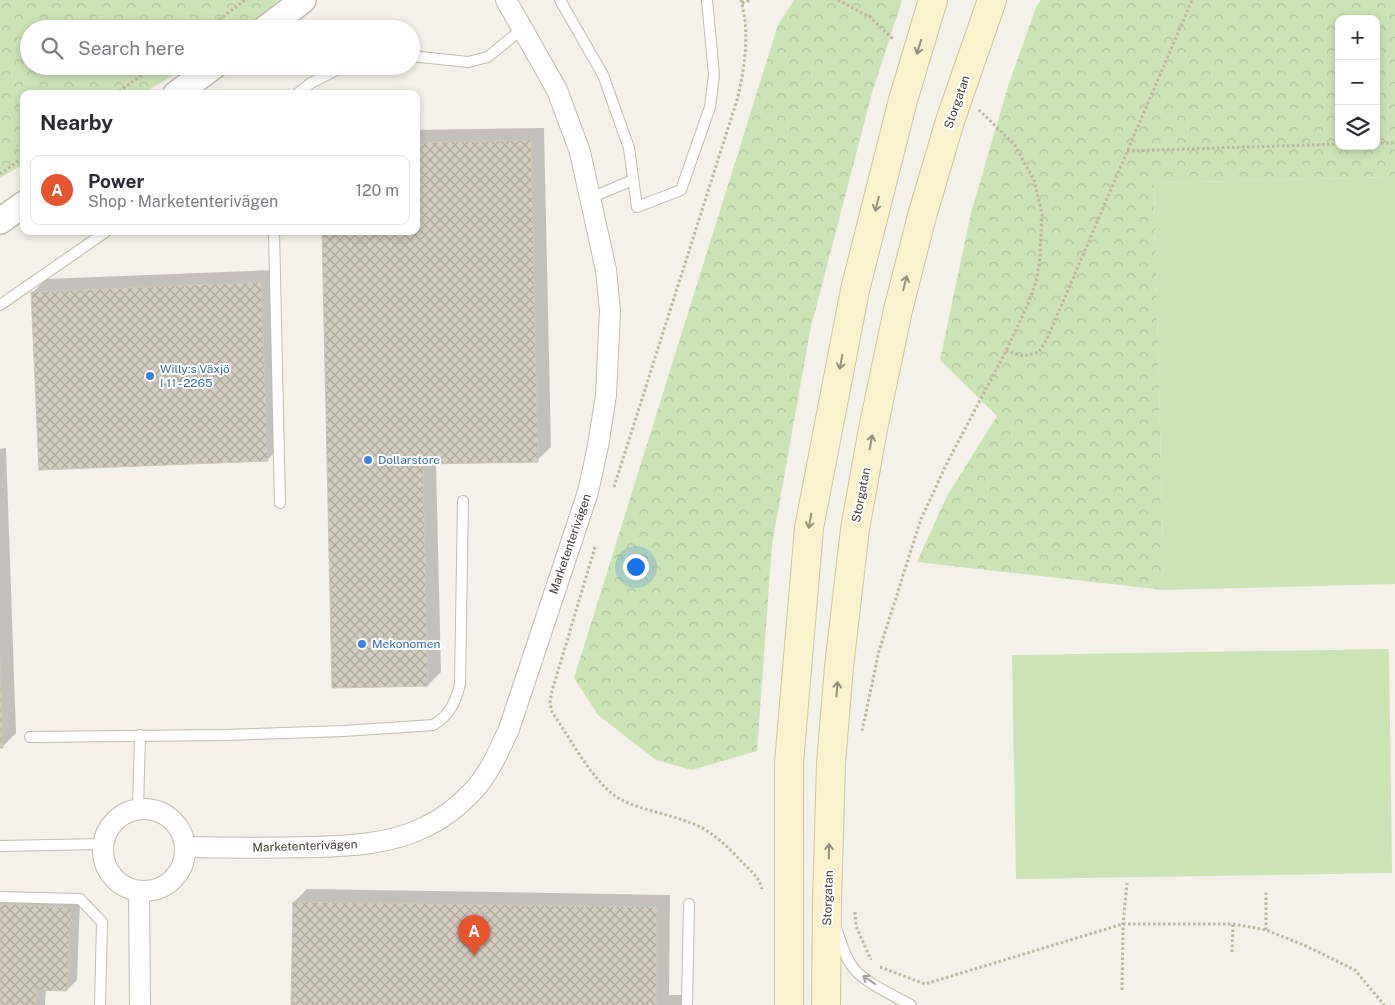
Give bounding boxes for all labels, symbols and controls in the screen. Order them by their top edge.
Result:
map controls [1335,15,1380,150]
button: + [1335,15,1380,60]
search box [20,20,420,75]
icon: search [38,34,66,62]
text: Search here [78,37,185,59]
one-way arrow [914,38,924,54]
button: − [1335,60,1380,105]
street label: Storgatan [941,73,973,130]
button: layers [1335,105,1380,150]
text: Nearby [40,110,113,135]
text: Power [88,170,144,192]
text: A [51,181,63,200]
text: 120 m [355,181,399,200]
text: Shop · Marketenterivägen [88,192,278,211]
one-way arrow [872,195,881,211]
one-way arrow [901,275,910,291]
one-way arrow [836,354,846,370]
place label: Willy:s Växjö I 11 - 2265 [160,362,230,390]
marker: Willy:s Växjö I 11 - 2265 [144,370,156,382]
one-way arrow [866,434,876,450]
place label: Dollarstore [378,453,440,467]
marker: Dollarstore [362,454,374,466]
street label: Storgatan [849,466,873,524]
street label: Marketenterivägen [546,492,594,596]
one-way arrow [805,513,815,529]
your location [623,554,649,580]
place label: Mekonomen [372,637,440,651]
marker: Mekonomen [356,638,368,650]
one-way arrow [832,681,841,697]
street label: Marketenterivägen [252,837,358,855]
one-way arrow [824,844,834,860]
street label: Storgatan [820,870,836,926]
pin: A [458,915,490,956]
one-way arrow [862,975,876,985]

